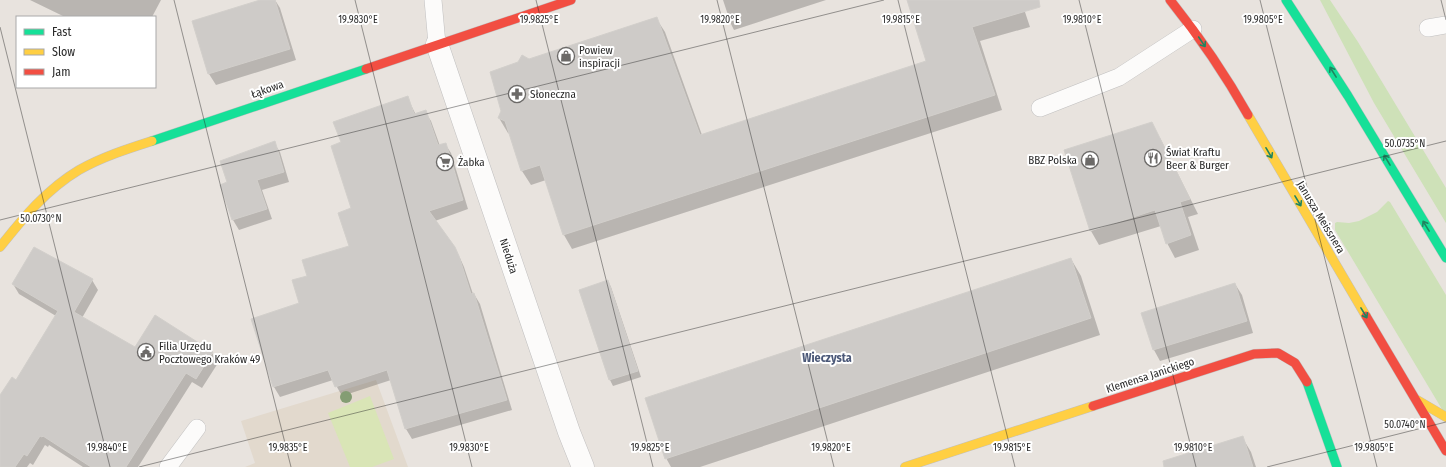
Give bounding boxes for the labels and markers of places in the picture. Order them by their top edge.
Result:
place label: Powiew inspiracji [579,44,620,70]
shop icon: Powiew inspiracji [556,46,576,66]
pharmacy icon: Słoneczna [507,84,527,104]
place label: Słoneczna [530,88,576,101]
place label: Świat Kraftu Beer & Burger [1166,145,1229,172]
restaurant icon: Świat Kraftu Beer & Burger [1143,148,1163,168]
shop icon: BBZ Polska [1080,150,1100,170]
supermarket icon: Żabka [435,152,455,172]
place label: BBZ Polska [1028,154,1077,167]
place label: Żabka [458,155,485,169]
place label: Filia Urzędu Pocztowego Kraków 49 [159,340,260,366]
public building icon: Filia Urzędu Pocztowego Kraków 49 [136,342,156,362]

